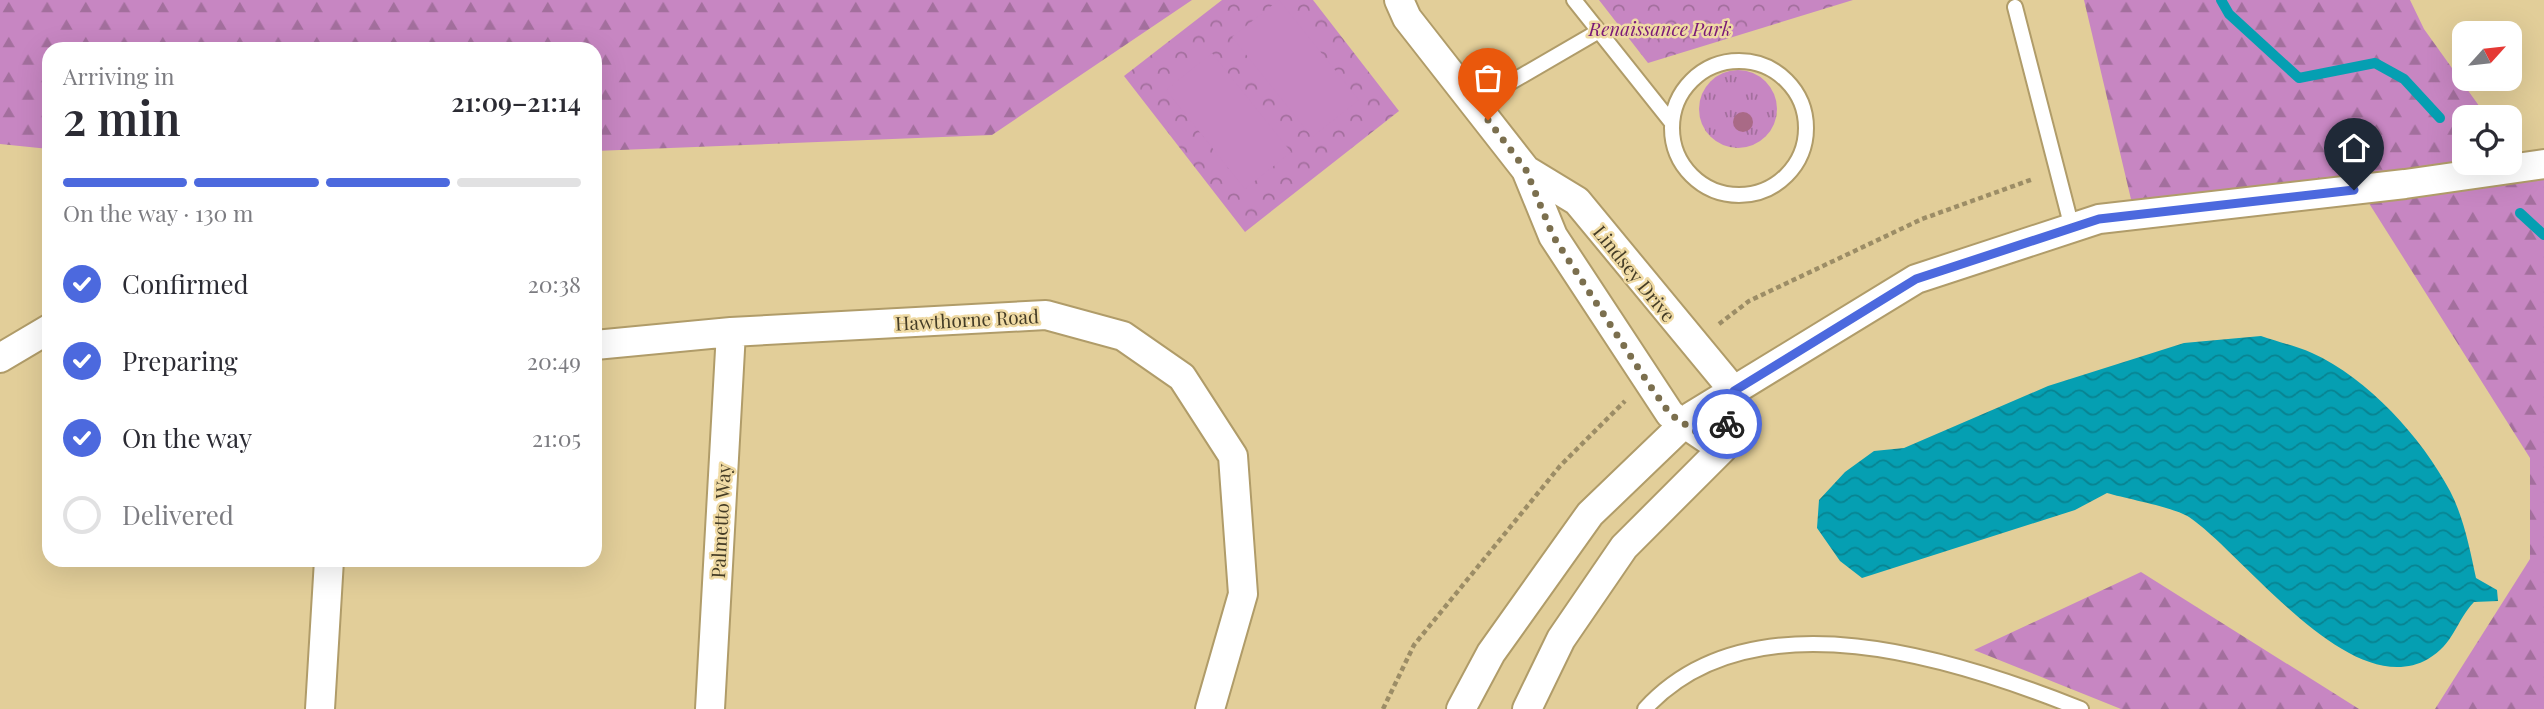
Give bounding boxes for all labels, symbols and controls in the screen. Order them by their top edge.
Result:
park label: Renaissance Park [1588,15,1732,41]
north arrow [2452,21,2522,91]
map controls [2452,21,2522,175]
pin [1458,48,1518,120]
icon: bag [1469,59,1507,97]
text: Arriving in [63,60,175,91]
text: 21:09–21:14 [451,84,581,119]
text: 2 min [63,86,181,148]
button: locate [2452,105,2522,175]
pin [2324,118,2384,190]
icon: home [2335,129,2373,167]
text: On the way · 130 m [63,197,254,228]
street label: Lindsey Drive [1588,219,1682,327]
icon: check [63,265,101,303]
text: Confirmed [122,266,249,301]
text: 20:38 [528,268,581,299]
street label: Hawthorne Road [894,302,1040,336]
icon: check [63,342,101,380]
text: Preparing [122,343,238,378]
text: 20:49 [527,345,581,376]
courier [1692,389,1762,459]
icon: bike [1708,405,1746,443]
icon: check [63,419,101,457]
text: On the way [122,420,252,455]
text: 21:05 [532,422,581,453]
street label: Palmetto Way [704,463,736,579]
text: Delivered [122,497,234,532]

